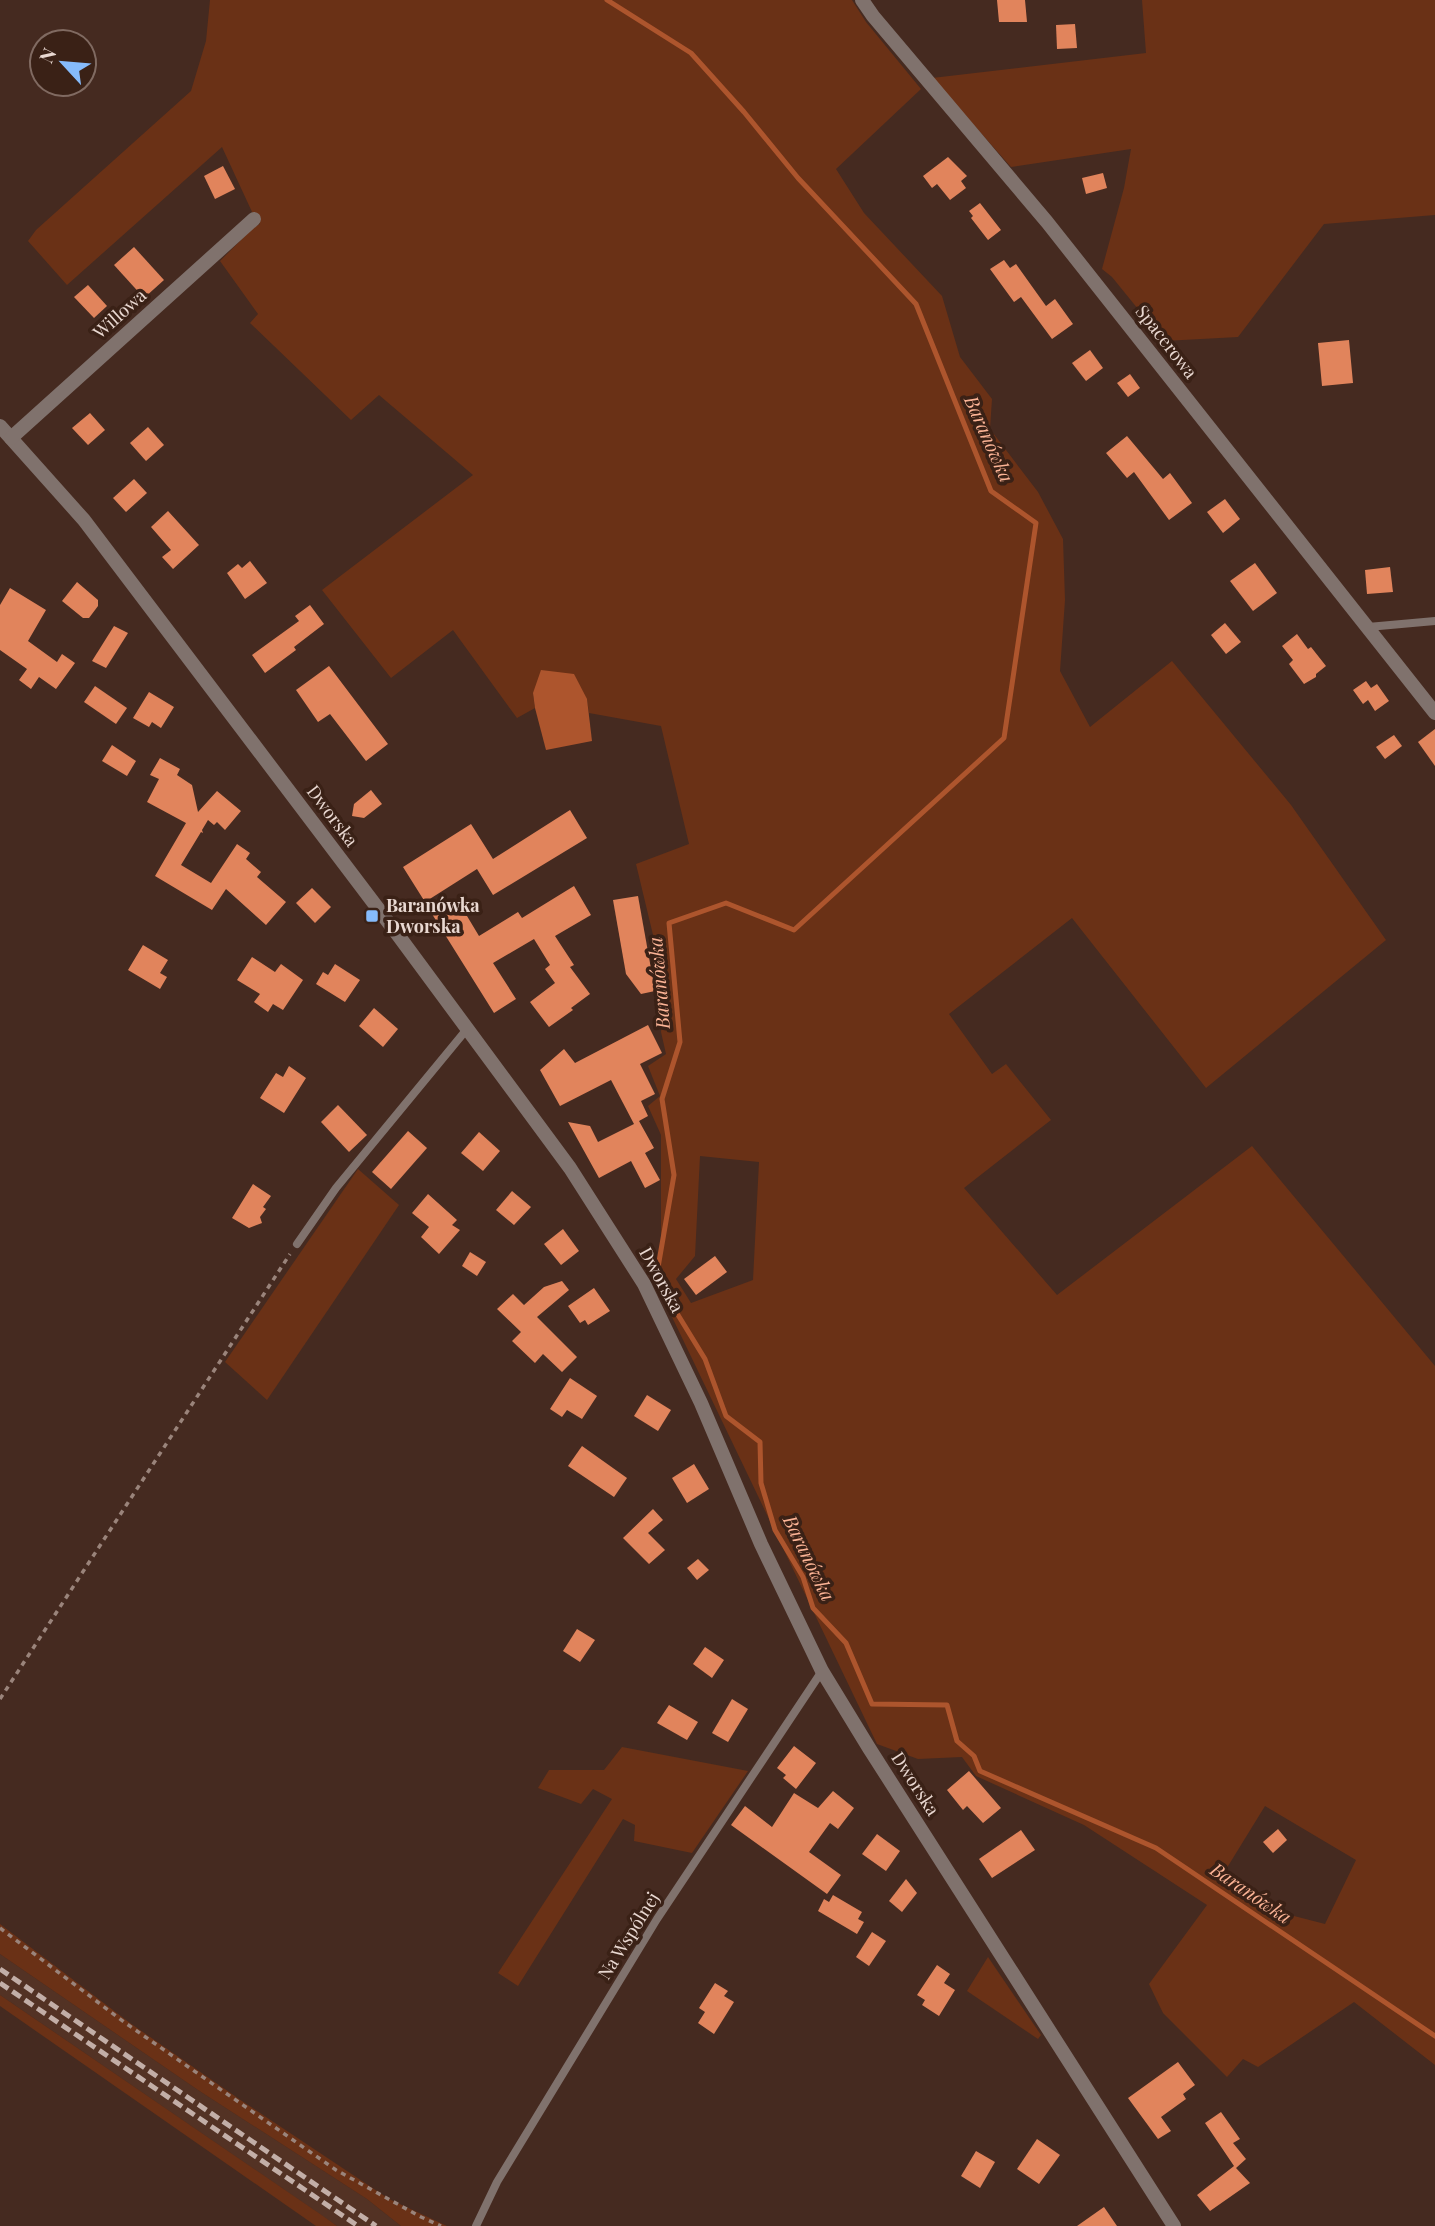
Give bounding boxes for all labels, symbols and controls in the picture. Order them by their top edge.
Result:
north arrow [28,28,98,98]
text: N [32,43,62,67]
street label: Willowa [87,283,151,344]
street label: Spacerowa [1131,300,1203,383]
water label: Baranówka [959,390,1021,486]
street label: Dworska [302,780,364,851]
place label: Baranówka Dworska [386,893,480,938]
marker: Baranówka Dworska [364,908,380,924]
water label: Baranówka [641,936,675,1031]
street label: Dworska [634,1243,690,1317]
water label: Baranówka [777,1509,842,1605]
street label: Dworska [886,1747,945,1820]
water label: Baranówka [1205,1855,1297,1929]
street label: Na Wspólnej [592,1887,664,1984]

